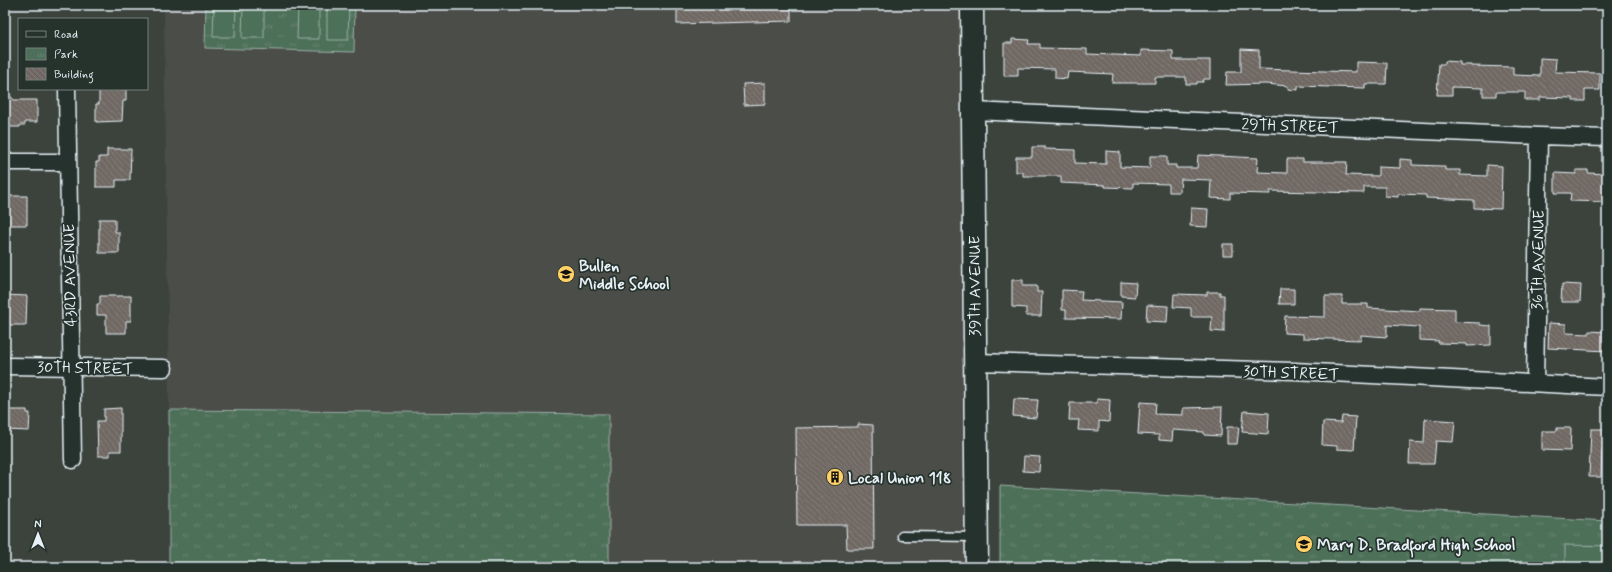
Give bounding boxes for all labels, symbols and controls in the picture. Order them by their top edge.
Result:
legend [18,18,148,90]
text: Road [54,27,78,43]
text: Park [54,47,78,63]
text: Building [54,67,94,84]
street label: 29TH STREET [1241,114,1339,139]
street label: 36TH AVENUE [1527,210,1550,310]
street label: 43RD AVENUE [59,223,82,327]
street label: 39TH AVENUE [965,235,986,337]
place label: Bullen Middle School [579,256,670,295]
school or university icon: Bullen Middle School [556,264,576,284]
street label: 30TH STREET [37,357,133,380]
street label: 30TH STREET [1242,361,1339,386]
building icon: Local Union 118 [825,467,845,487]
place label: Local Union 118 [848,468,951,489]
north arrow [18,514,58,554]
text: N [34,518,42,532]
school or university icon: Mary D. Bradford High School [1294,534,1314,554]
place label: Mary D. Bradford High School [1317,535,1515,558]

